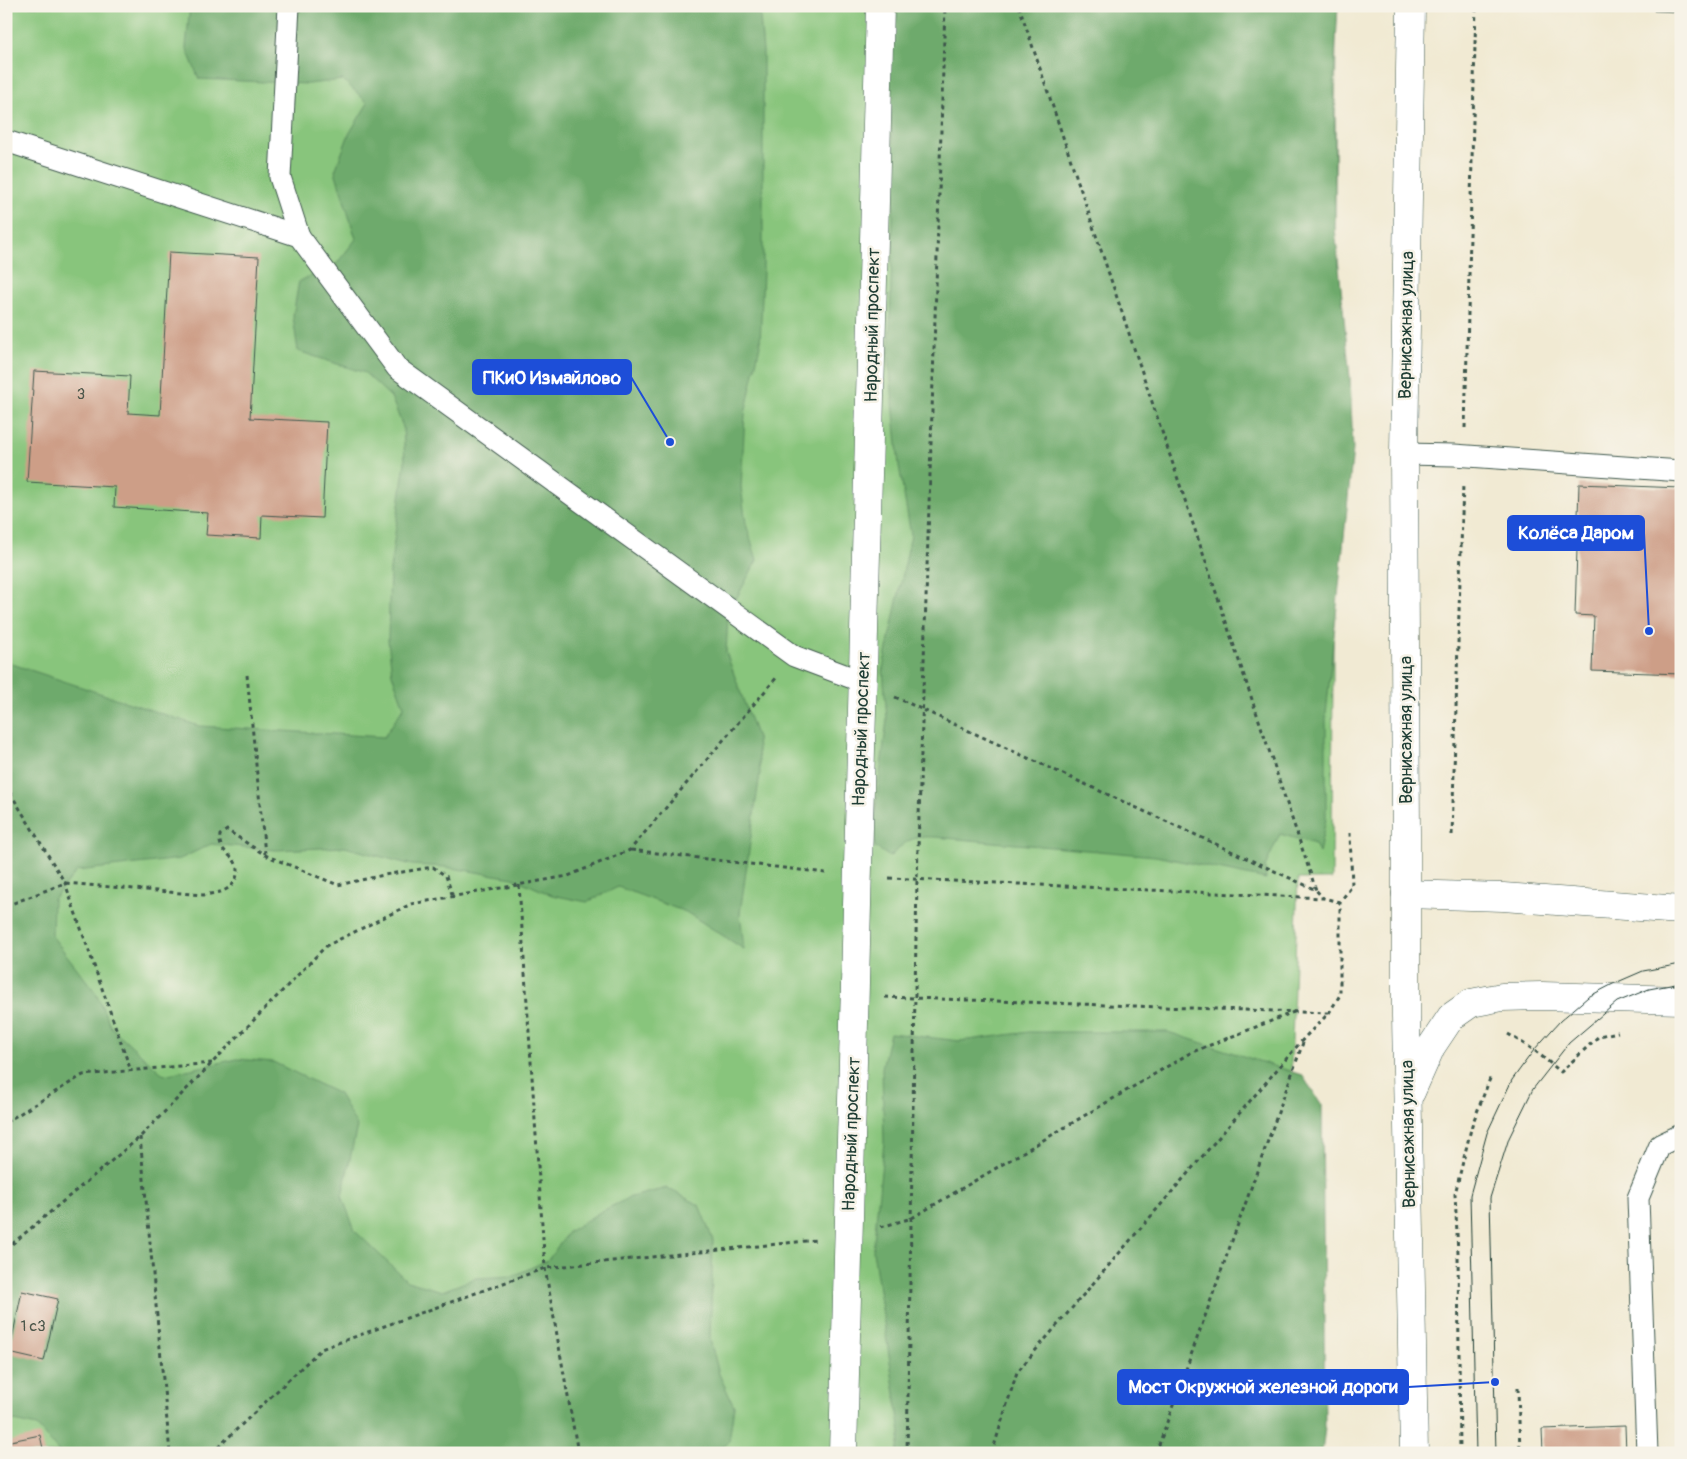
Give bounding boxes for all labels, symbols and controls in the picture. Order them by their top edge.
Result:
street label: Народный проспект [860,247,885,403]
street label: Вернисажная улица [1394,251,1419,399]
callout: ПКиО Измайлово [473,360,631,394]
text: ПКиО Измайлово [483,366,622,390]
house number: 3 [77,385,85,404]
callout: Колёса Даром [1508,516,1644,550]
text: Колёса Даром [1518,521,1634,545]
street label: Народный проспект [847,651,876,807]
street label: Вернисажная улица [1395,656,1418,804]
street label: Народный проспект [837,1056,866,1212]
street label: Вернисажная улица [1396,1060,1421,1208]
house number: 1 с3 [20,1317,46,1336]
callout: Мост Окружной железной дороги [1118,1370,1408,1404]
text: Мост Окружной железной дороги [1128,1375,1398,1399]

